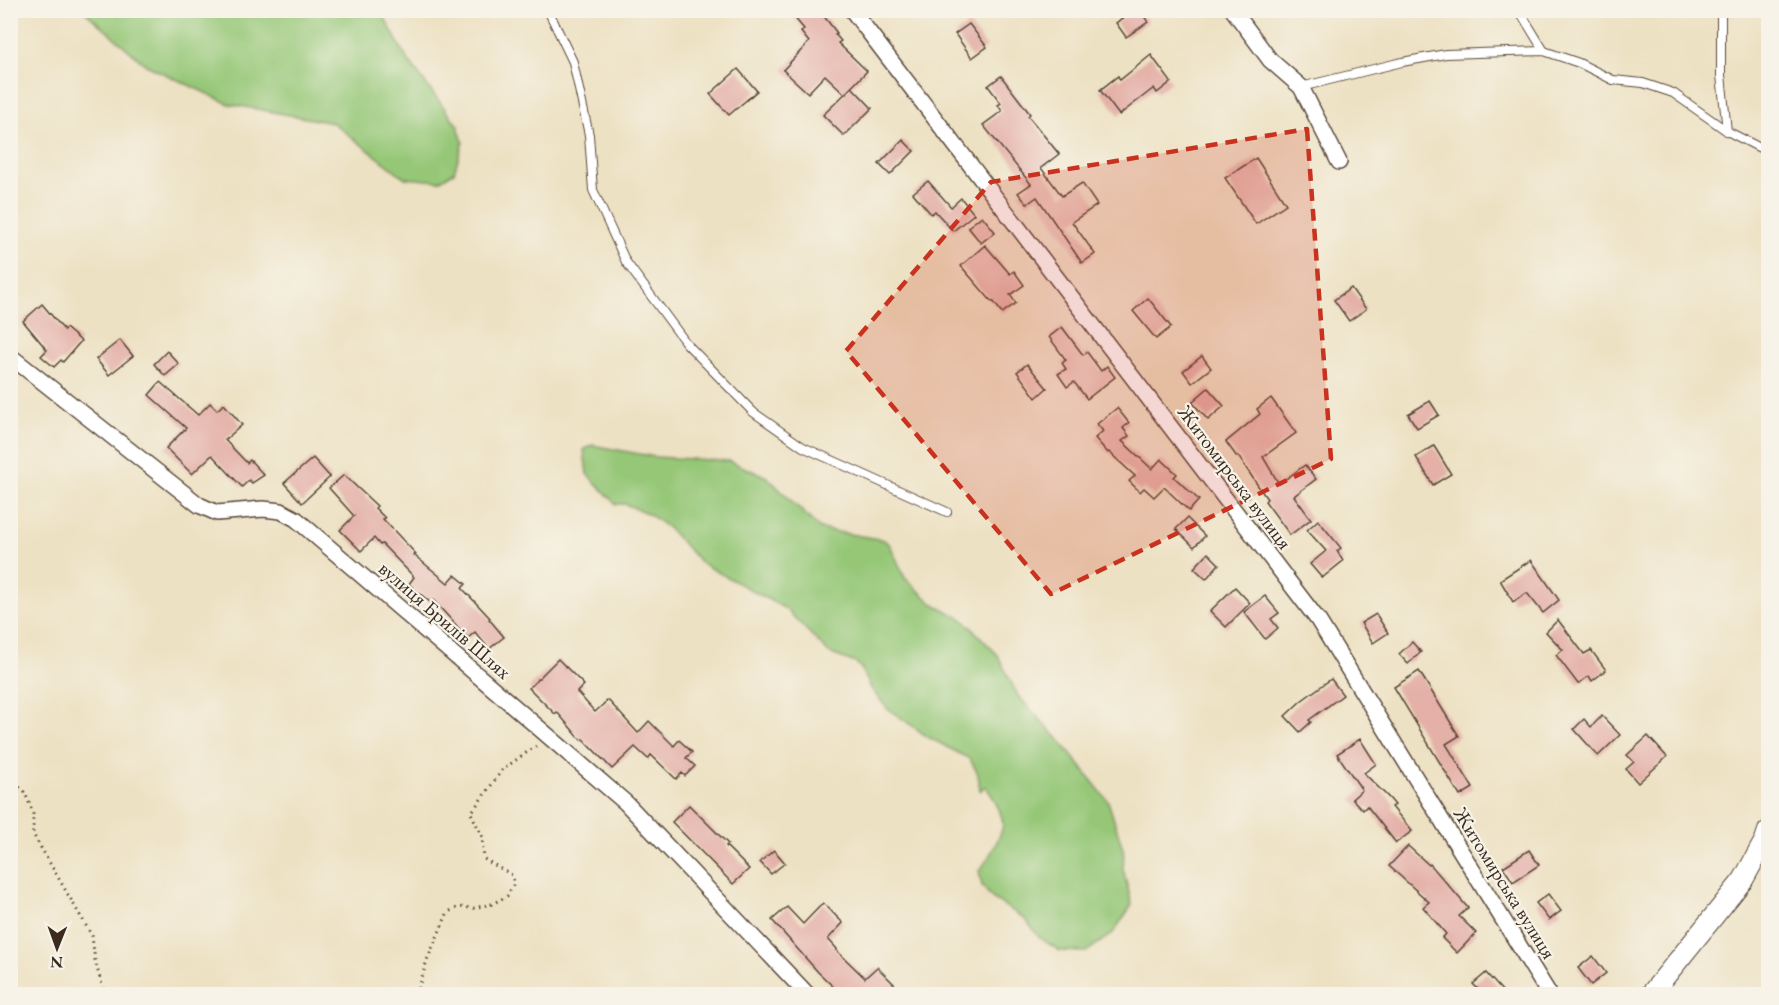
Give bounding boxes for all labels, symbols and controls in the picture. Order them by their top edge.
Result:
street label: Житомирська вулиця [1172,399,1298,554]
street label: вулиця Брилів Шлях [373,555,517,685]
street label: Житомирська вулиця [1447,801,1562,964]
north arrow [27,918,87,978]
text: N [50,952,63,973]

